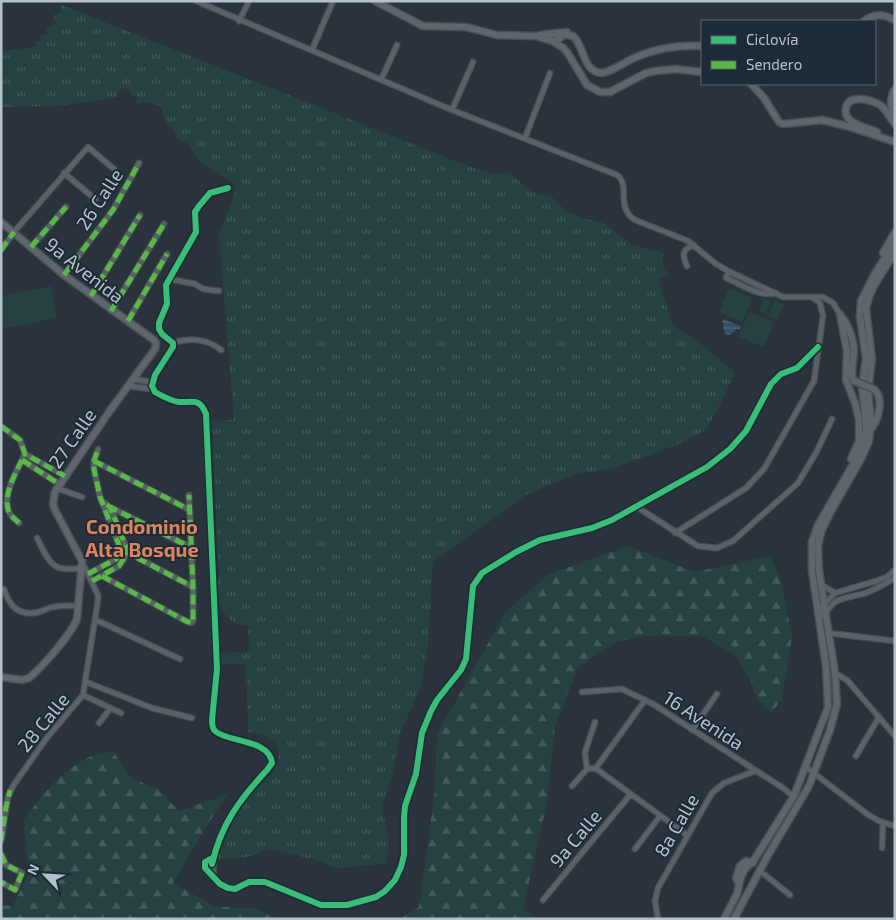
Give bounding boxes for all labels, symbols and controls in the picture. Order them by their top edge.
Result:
legend [701,20,876,85]
text: Ciclovía [746,30,798,48]
text: Sendero [746,55,802,73]
street label: 26 Calle [71,164,127,234]
street label: 9a Avenida [41,232,129,308]
street label: 27 Calle [43,404,101,472]
district label: Condominio Alta Bosque [85,514,199,561]
street label: 16 Avenida [660,686,748,754]
street label: 28 Calle [12,688,74,756]
street label: 8a Calle [649,789,703,861]
street label: 9a Calle [544,804,606,872]
north arrow [20,850,70,900]
text: N [23,861,43,877]

